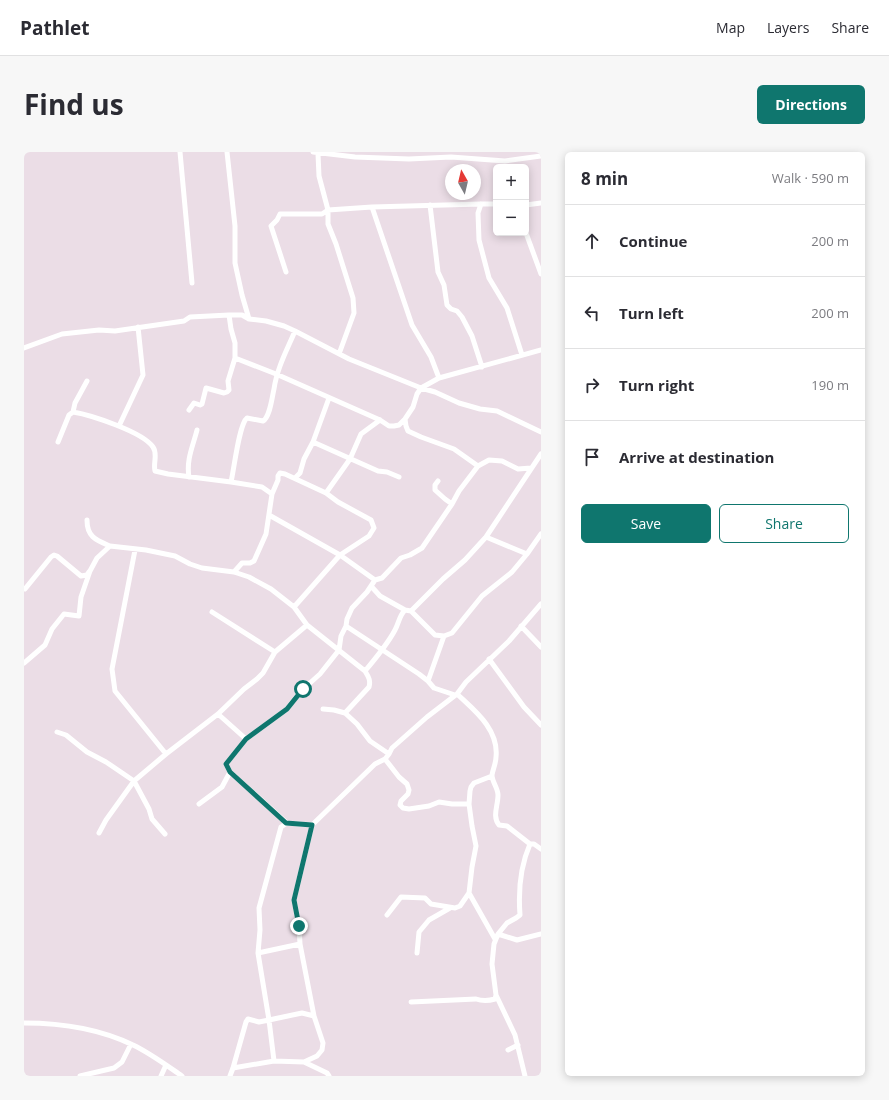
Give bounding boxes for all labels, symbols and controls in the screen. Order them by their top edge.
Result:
text: Pathlet [20,15,89,41]
text: Map [716,18,745,37]
text: Layers [767,18,809,37]
text: Share [831,18,869,37]
text: Find us [24,85,124,123]
button: Directions [757,85,865,124]
north arrow [445,164,481,200]
map controls [493,164,529,236]
button: + [493,164,529,200]
text: 8 min [581,167,628,190]
text: Walk · 590 m [772,169,849,187]
button: − [493,200,529,236]
icon: ahead [581,230,603,252]
text: Continue [619,231,687,251]
text: 200 m [811,232,849,250]
icon: left [581,302,603,324]
text: Turn left [619,303,684,323]
text: 200 m [811,304,849,322]
icon: right [581,374,603,396]
text: Turn right [619,375,694,395]
text: 190 m [811,376,849,394]
icon: arrive [581,446,603,468]
text: Arrive at destination [619,447,774,467]
button: Save [581,504,711,543]
button: Share [719,504,849,543]
route start [294,680,312,698]
route end [290,917,308,935]

